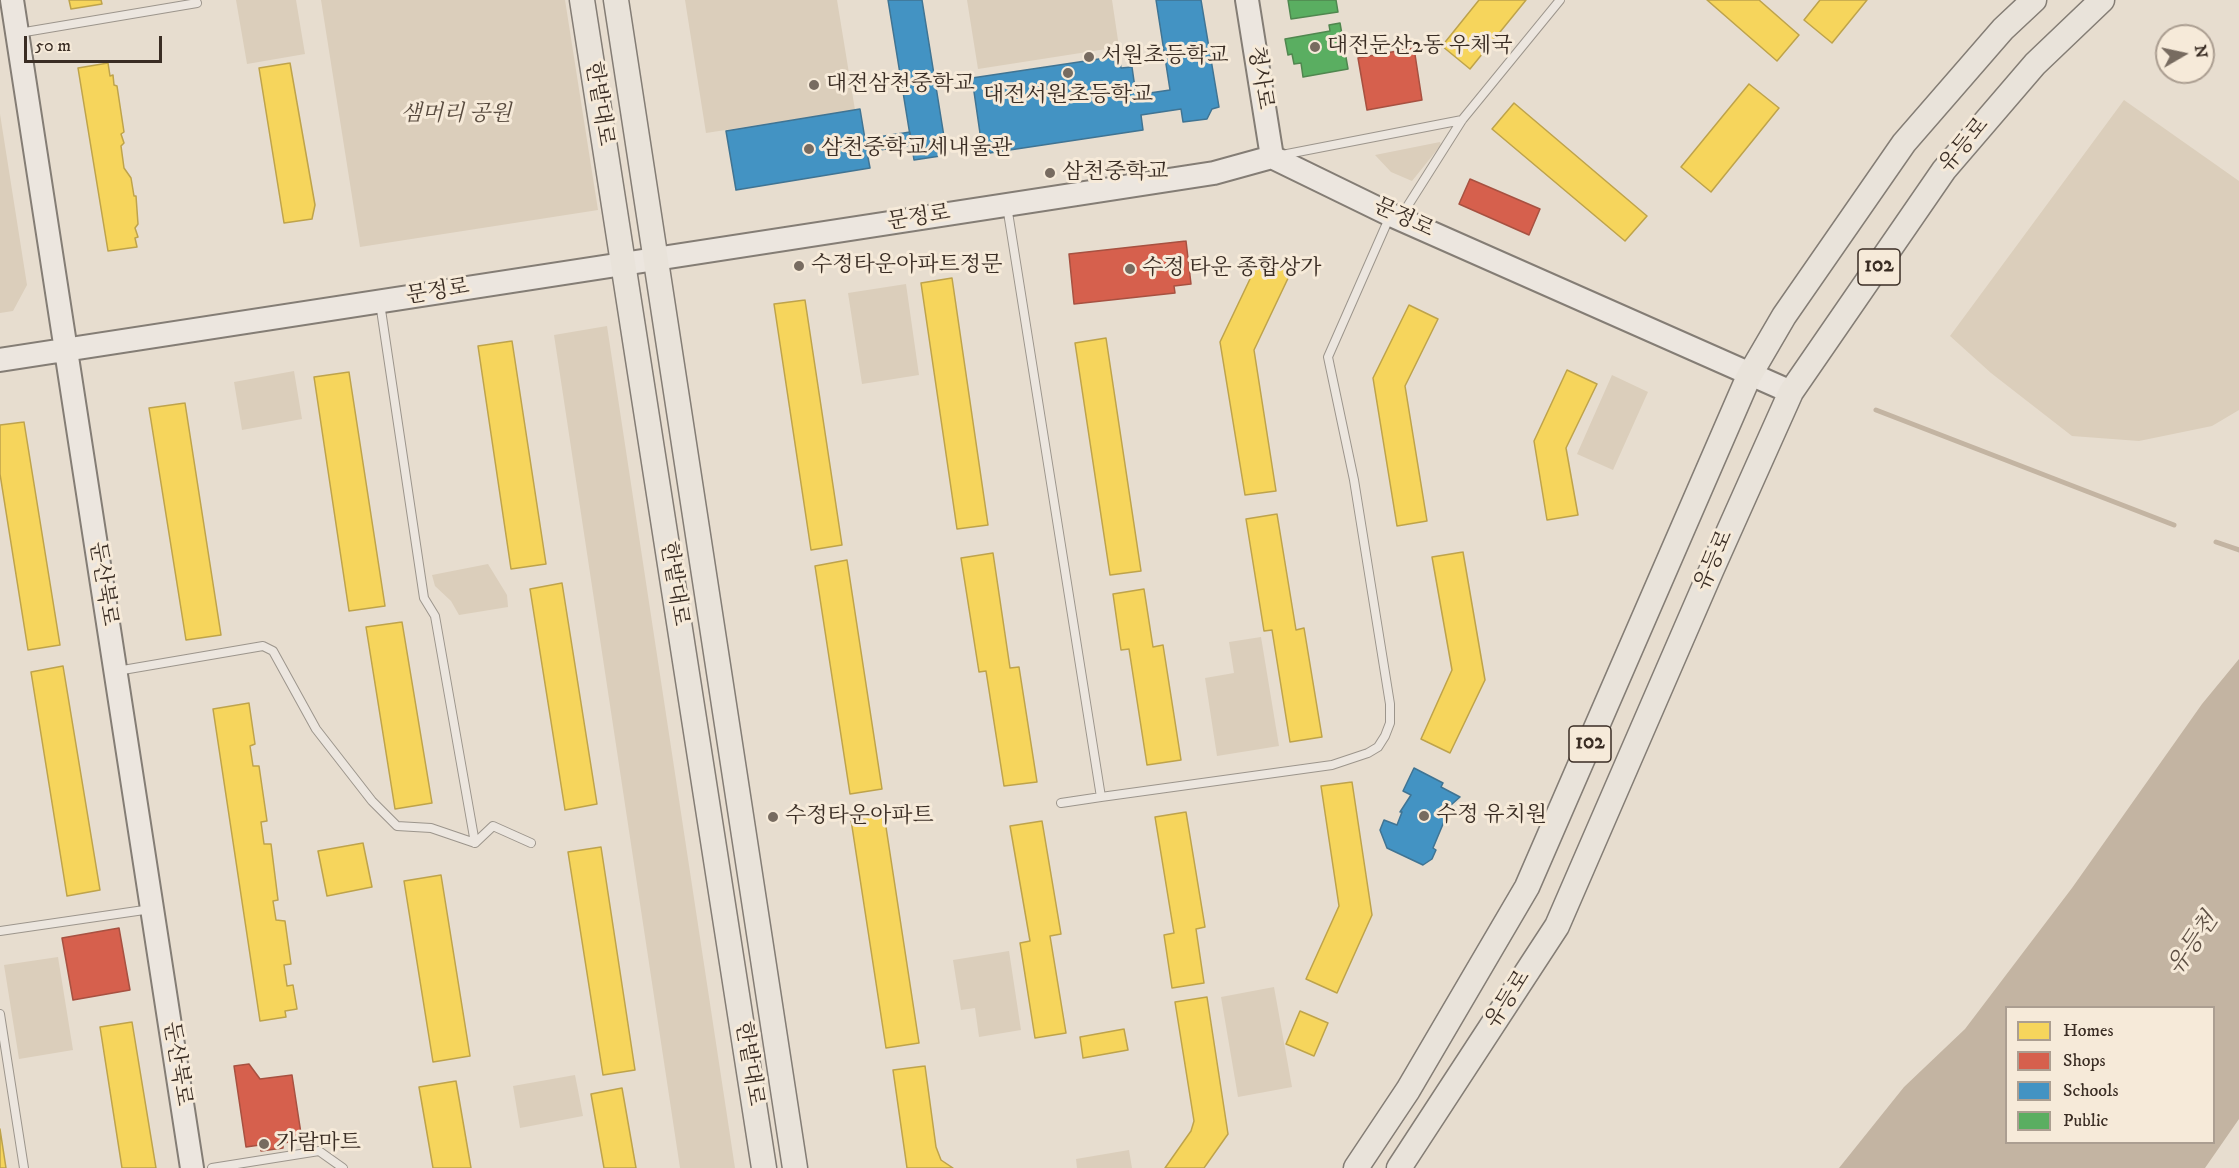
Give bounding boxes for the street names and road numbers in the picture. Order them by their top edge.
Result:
street label: 청사로 [1241,44,1277,112]
street label: 한밭대로 [578,60,618,148]
street label: 유등로 [1934,113,1996,179]
street label: 문정로 [1369,194,1437,244]
street label: 문정로 [885,201,953,237]
road number: 102 [1858,249,1900,285]
street label: 문정로 [404,275,472,311]
street label: 유등로 [1690,527,1740,595]
street label: 둔산북로 [82,540,122,628]
street label: 한밭대로 [653,540,693,628]
road number: 102 [1569,726,1611,762]
street label: 유등로 [1481,966,1537,1034]
street label: 둔산북로 [156,1020,196,1108]
street label: 한밭대로 [728,1020,768,1108]

